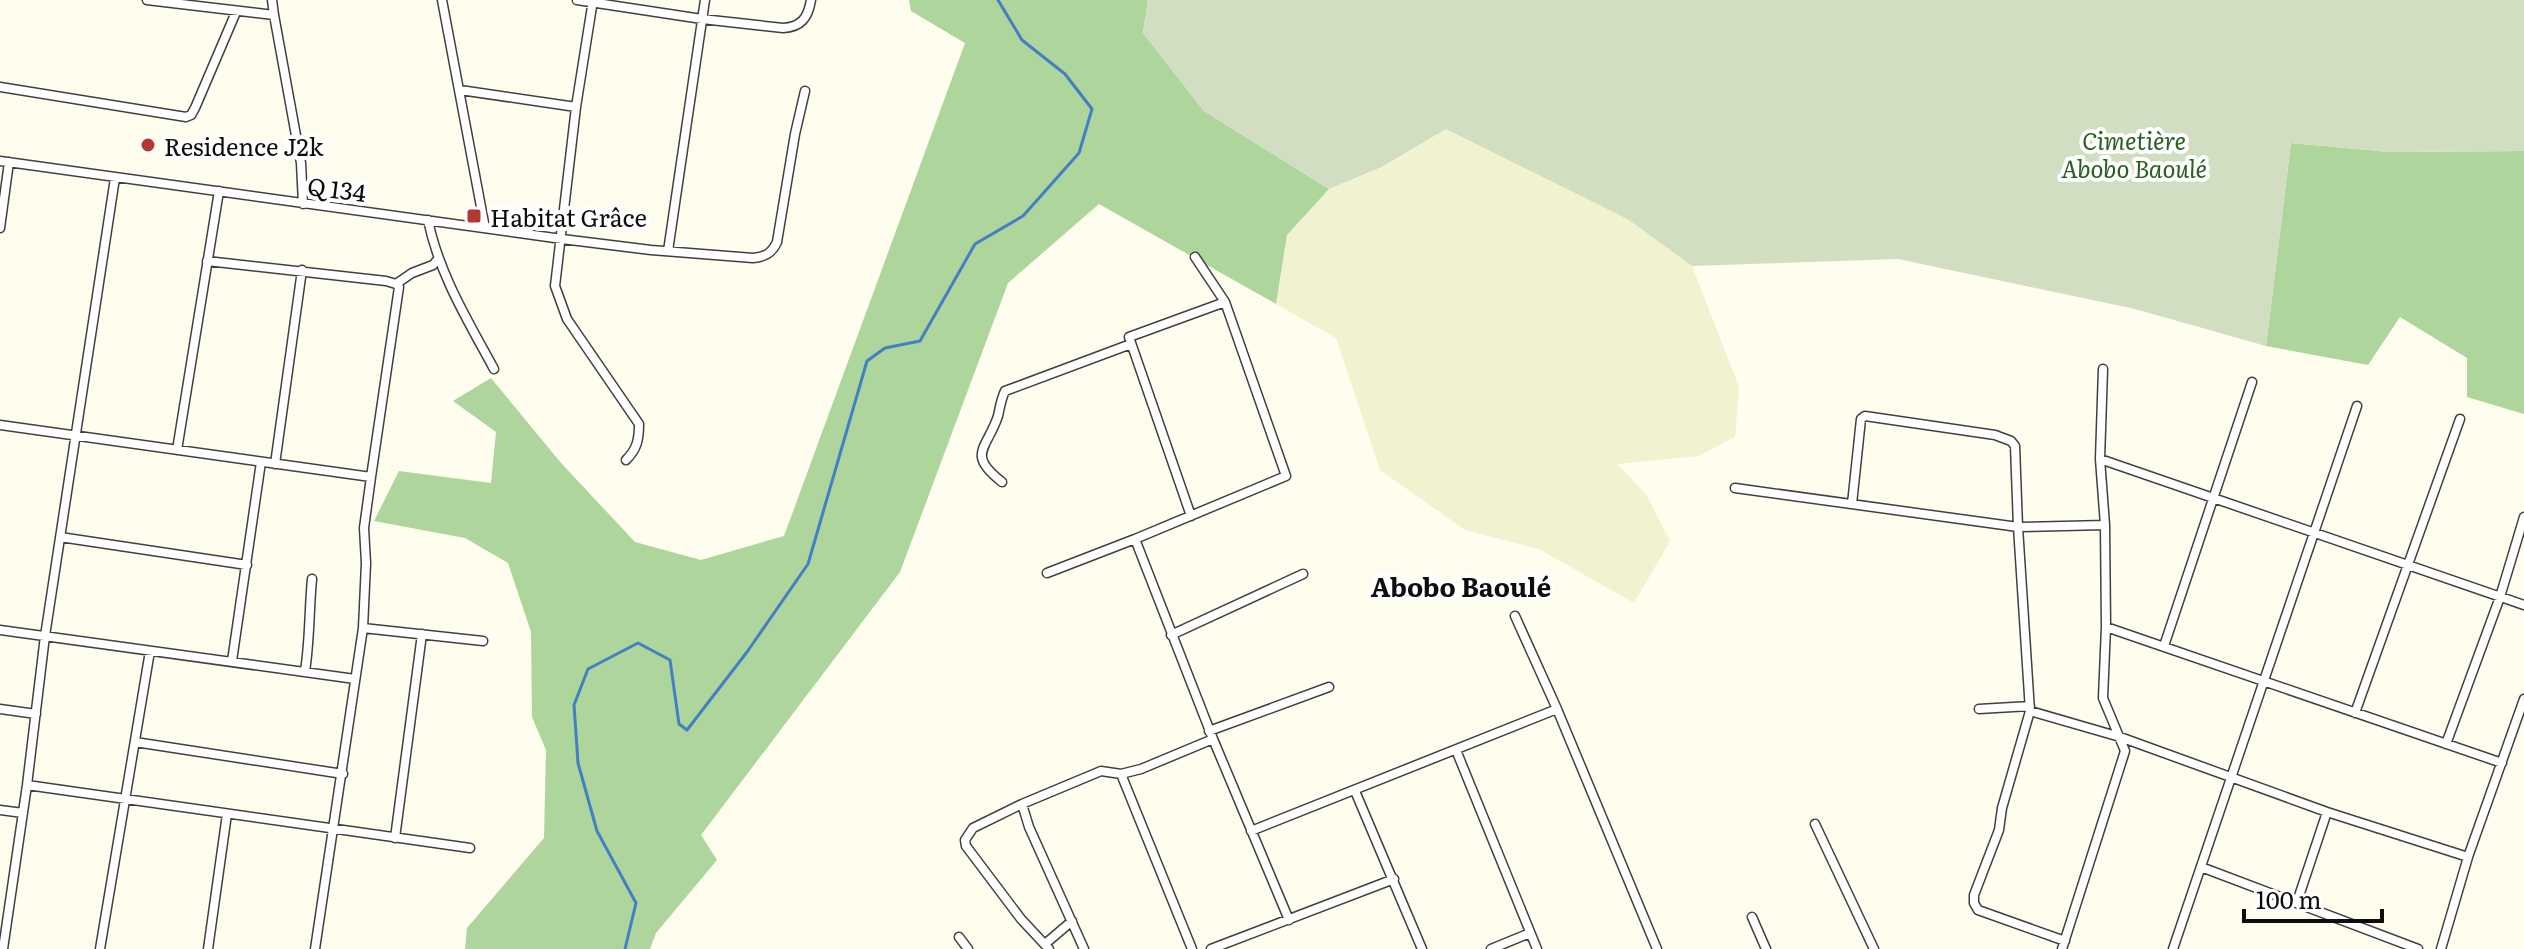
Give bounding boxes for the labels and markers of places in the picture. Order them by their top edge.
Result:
place label: Residence J2k [164,128,324,163]
marker: Residence J2k [139,136,157,154]
place label: Habitat Grâce [490,199,647,234]
marker: Habitat Grâce [465,207,483,225]

